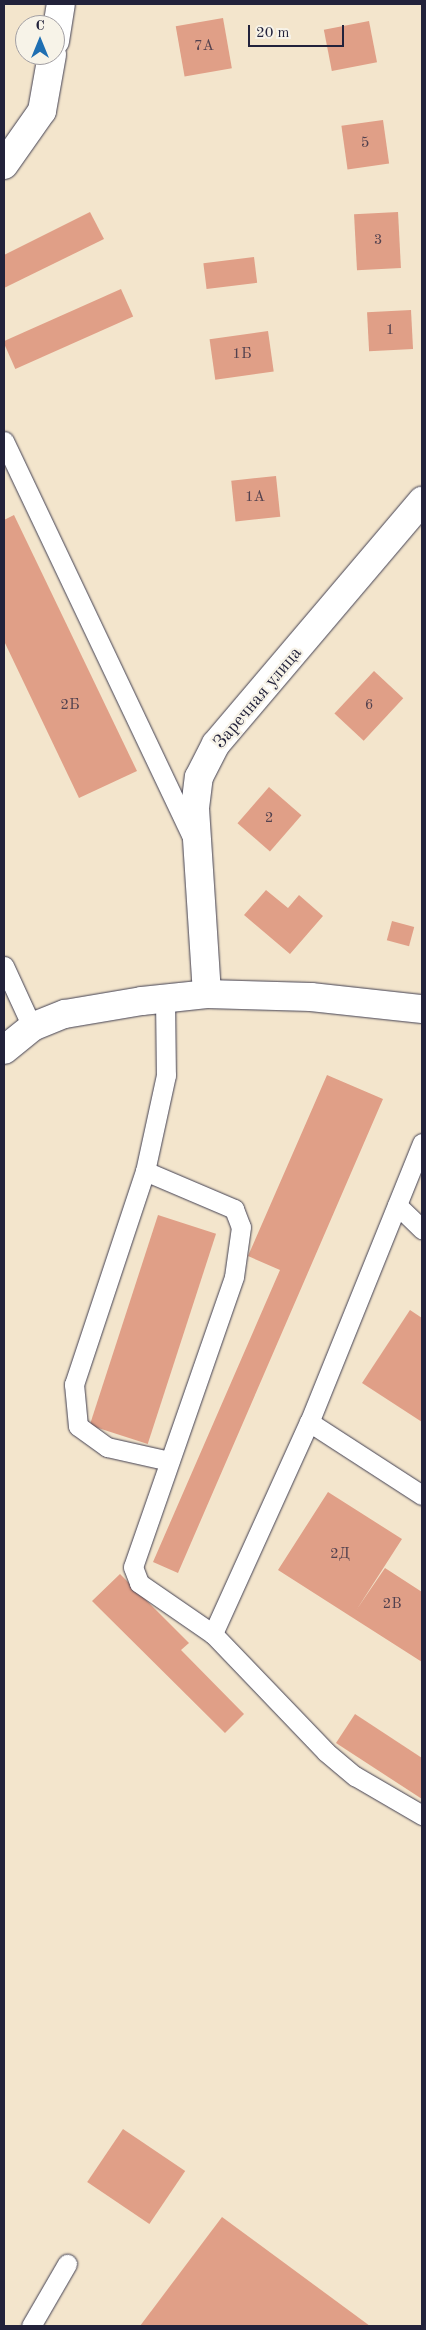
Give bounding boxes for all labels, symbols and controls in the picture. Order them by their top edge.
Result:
north arrow [15,15,65,65]
scale bar [251,15,347,47]
text: С [35,19,45,33]
text: 20 m [256,26,290,41]
house number: 7А [194,38,214,56]
house number: 5 [361,135,369,153]
house number: 3 [374,232,382,250]
house number: 1 [386,322,394,340]
house number: 1Б [232,346,252,364]
house number: 1А [245,489,265,507]
street label: Заречная улица [209,643,307,753]
house number: 2Б [60,697,80,715]
house number: 6 [365,697,373,715]
house number: 2 [265,810,273,828]
house number: 2Д [330,1546,350,1564]
house number: 2В [382,1596,402,1614]

